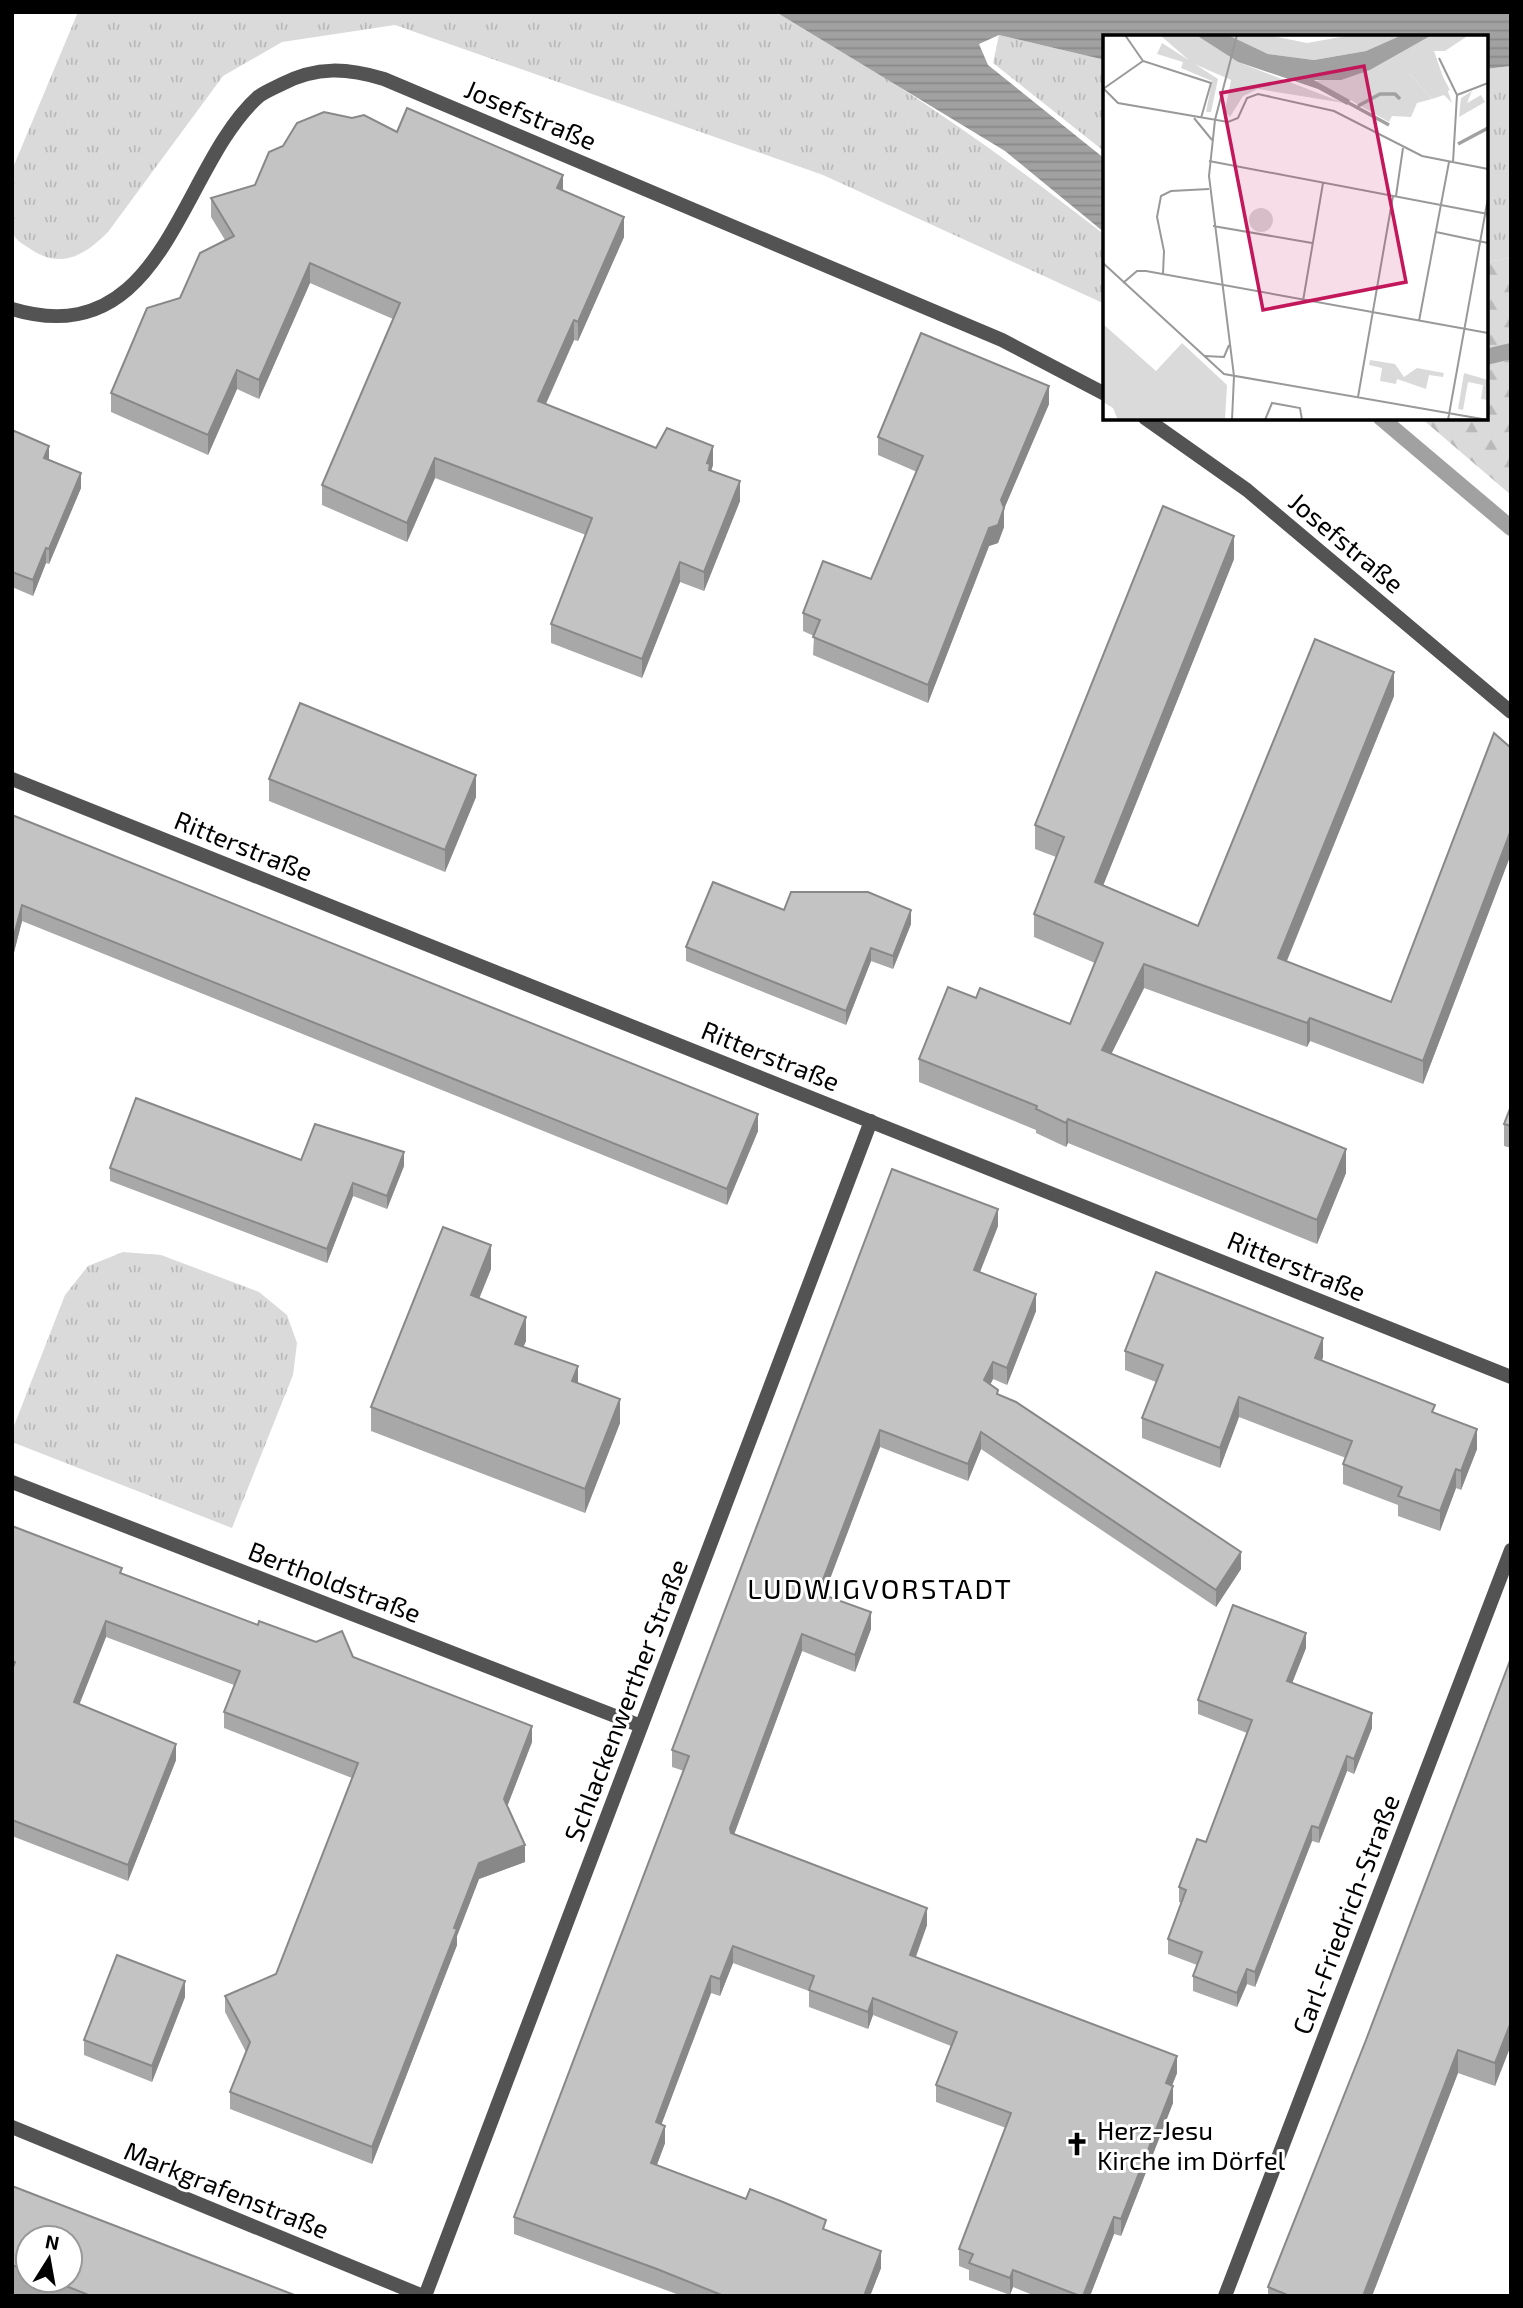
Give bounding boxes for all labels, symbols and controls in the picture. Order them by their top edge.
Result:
inset map [1103,35,1488,420]
street label: Josefstraße [461,72,601,156]
street label: Josefstraße [1283,485,1411,599]
street label: Ritterstraße [170,803,318,887]
street label: Ritterstraße [697,1013,845,1097]
street label: Ritterstraße [1223,1223,1371,1307]
street label: Bertholdstraße [244,1534,426,1628]
street label: Schlackenwerther Straße [557,1554,693,1846]
district label: LUDWIGVORSTADT [747,1571,1013,1605]
street label: Carl-Friedrich-Straße [1285,1790,1405,2038]
place label: Herz-Jesu Kirche im Dörfel [1097,2114,1286,2175]
church icon: Herz-Jesu Kirche im Dörfel [1063,2130,1091,2158]
street label: Markgrafenstraße [120,2134,334,2244]
north arrow [14,2224,84,2294]
text: N [43,2229,61,2254]

